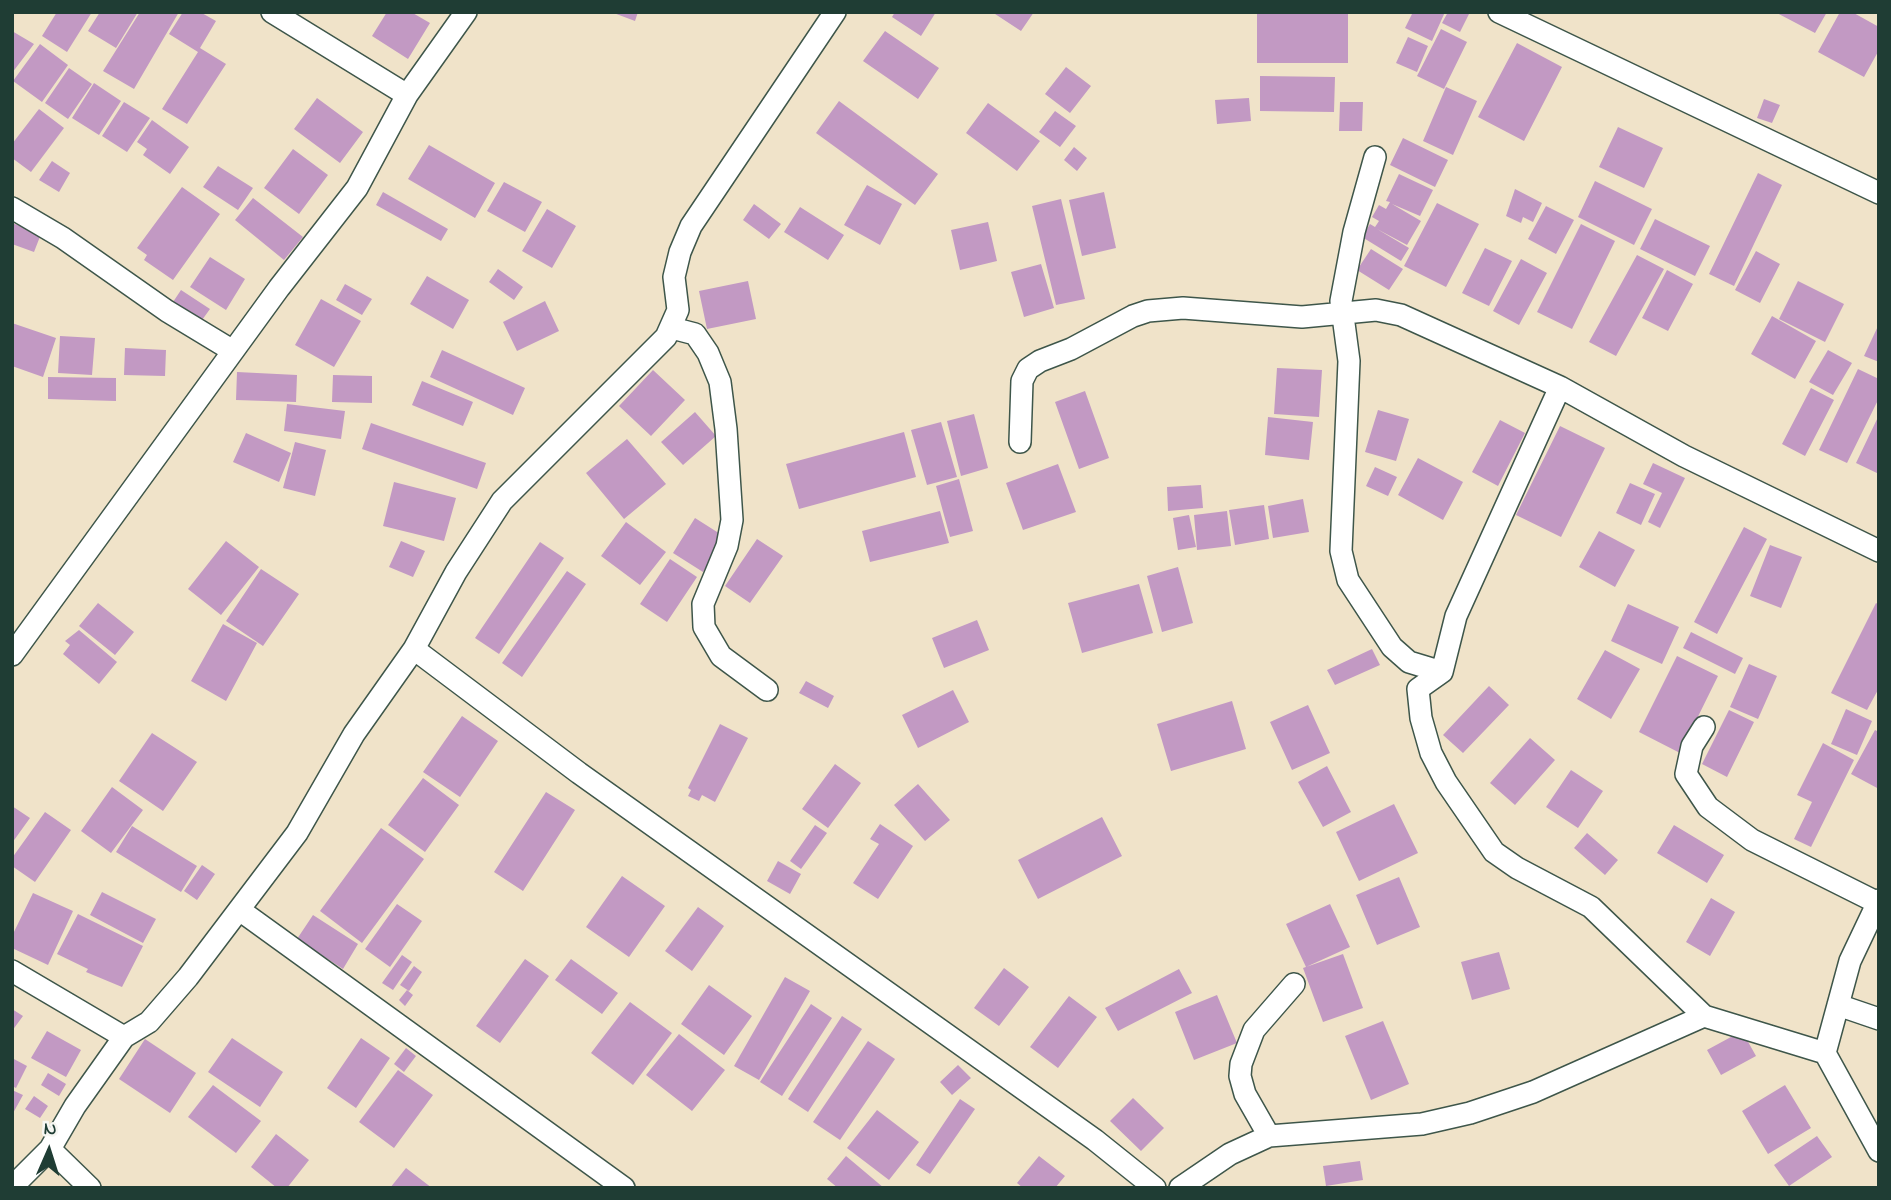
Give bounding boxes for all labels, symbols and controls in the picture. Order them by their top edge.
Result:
north arrow [14,1116,84,1186]
text: N [43,1116,57,1143]

